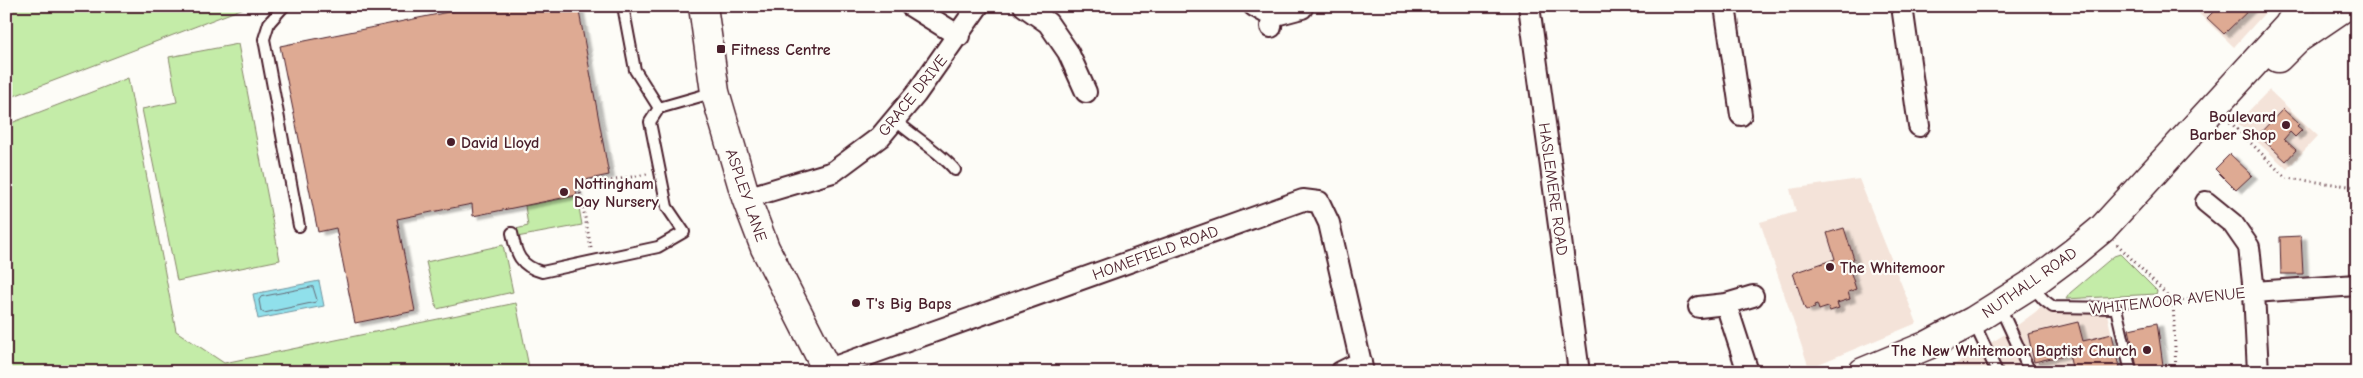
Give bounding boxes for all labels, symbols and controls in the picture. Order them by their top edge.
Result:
place label: Fitness Centre [731,41,831,59]
marker: Fitness Centre [715,43,727,55]
street label: GRACE DRIVE [875,51,951,140]
place label: Boulevard Barber Shop [2189,108,2276,144]
marker: Boulevard Barber Shop [2280,119,2292,131]
street label: HASLEMERE ROAD [1535,121,1571,257]
place label: David Lloyd [461,134,539,152]
marker: David Lloyd [445,136,457,148]
street label: ASPLEY LANE [722,147,770,244]
place label: Nottingham Day Nursery [574,175,659,211]
marker: Nottingham Day Nursery [558,186,570,198]
street label: HOMEFIELD ROAD [1090,222,1221,284]
street label: NUTHALL ROAD [1979,244,2080,322]
place label: The Whitemoor [1840,259,1945,277]
marker: The Whitemoor [1824,261,1836,273]
street label: WHITEMOOR AVENUE [2088,284,2246,318]
place label: T's Big Baps [866,295,952,313]
marker: T's Big Baps [850,297,862,309]
place label: The New Whitemoor Baptist Church [1891,342,2137,360]
marker: The New Whitemoor Baptist Church [2141,344,2153,356]

